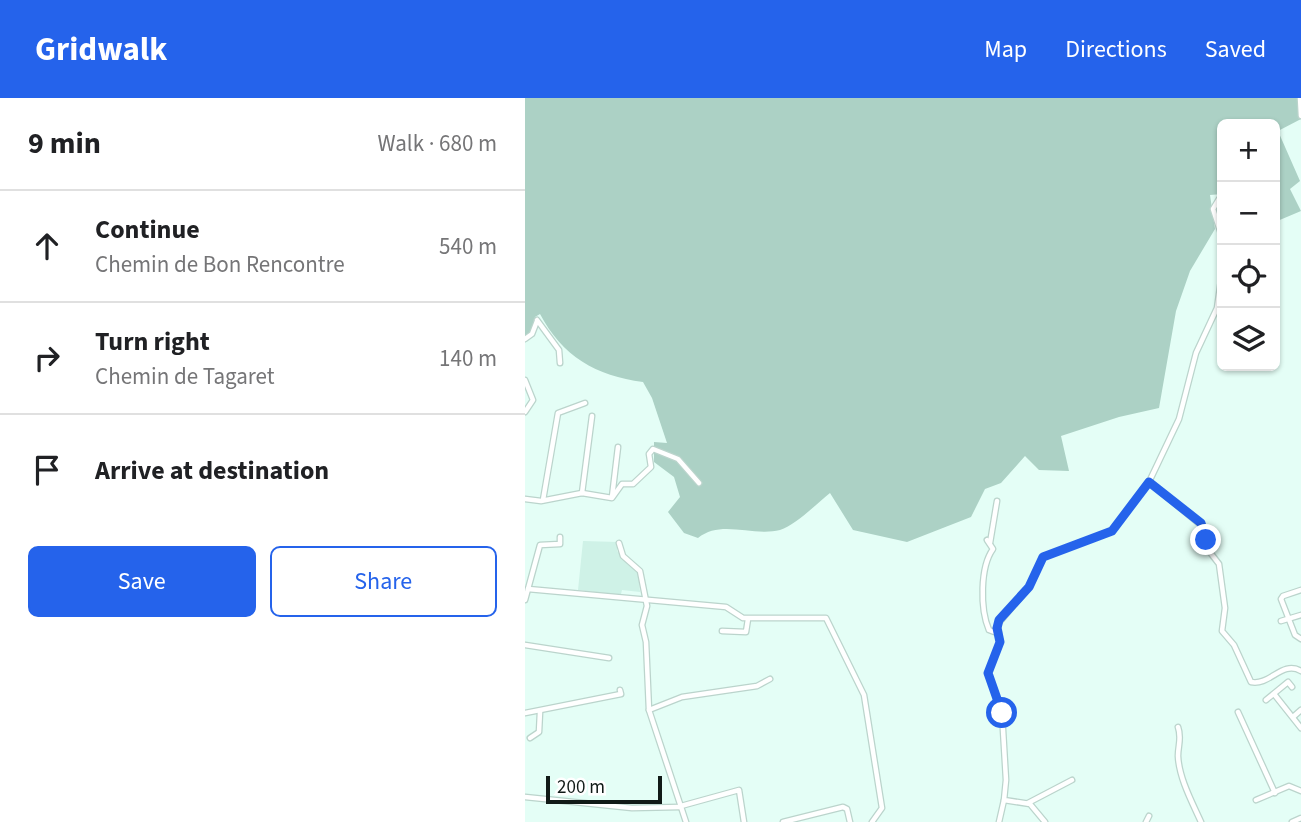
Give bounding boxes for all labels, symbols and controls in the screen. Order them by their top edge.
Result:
text: Gridwalk [35,26,167,73]
text: Map [984,32,1027,67]
text: Directions [1065,32,1167,67]
text: Saved [1205,32,1266,67]
map controls [1217,119,1280,371]
button: + [1217,119,1280,182]
text: 9 min [28,122,101,165]
text: Walk · 680 m [378,127,497,160]
button: − [1217,182,1280,245]
text: Continue [95,211,200,248]
icon: ahead [28,227,66,265]
text: 540 m [439,230,497,263]
button: locate [1217,245,1280,308]
text: Chemin de Bon Rencontre [95,248,345,281]
button: layers [1217,308,1280,371]
text: Turn right [95,323,210,360]
icon: right [28,339,66,377]
text: 140 m [439,342,497,375]
text: Chemin de Tagaret [95,360,275,393]
icon: arrive [28,451,66,489]
text: Arrive at destination [95,452,329,489]
route end [1190,524,1221,555]
button: Save [28,546,256,617]
button: Share [270,546,497,617]
route start [986,697,1017,728]
scale bar [546,773,661,805]
text: 200 m [557,774,605,801]

